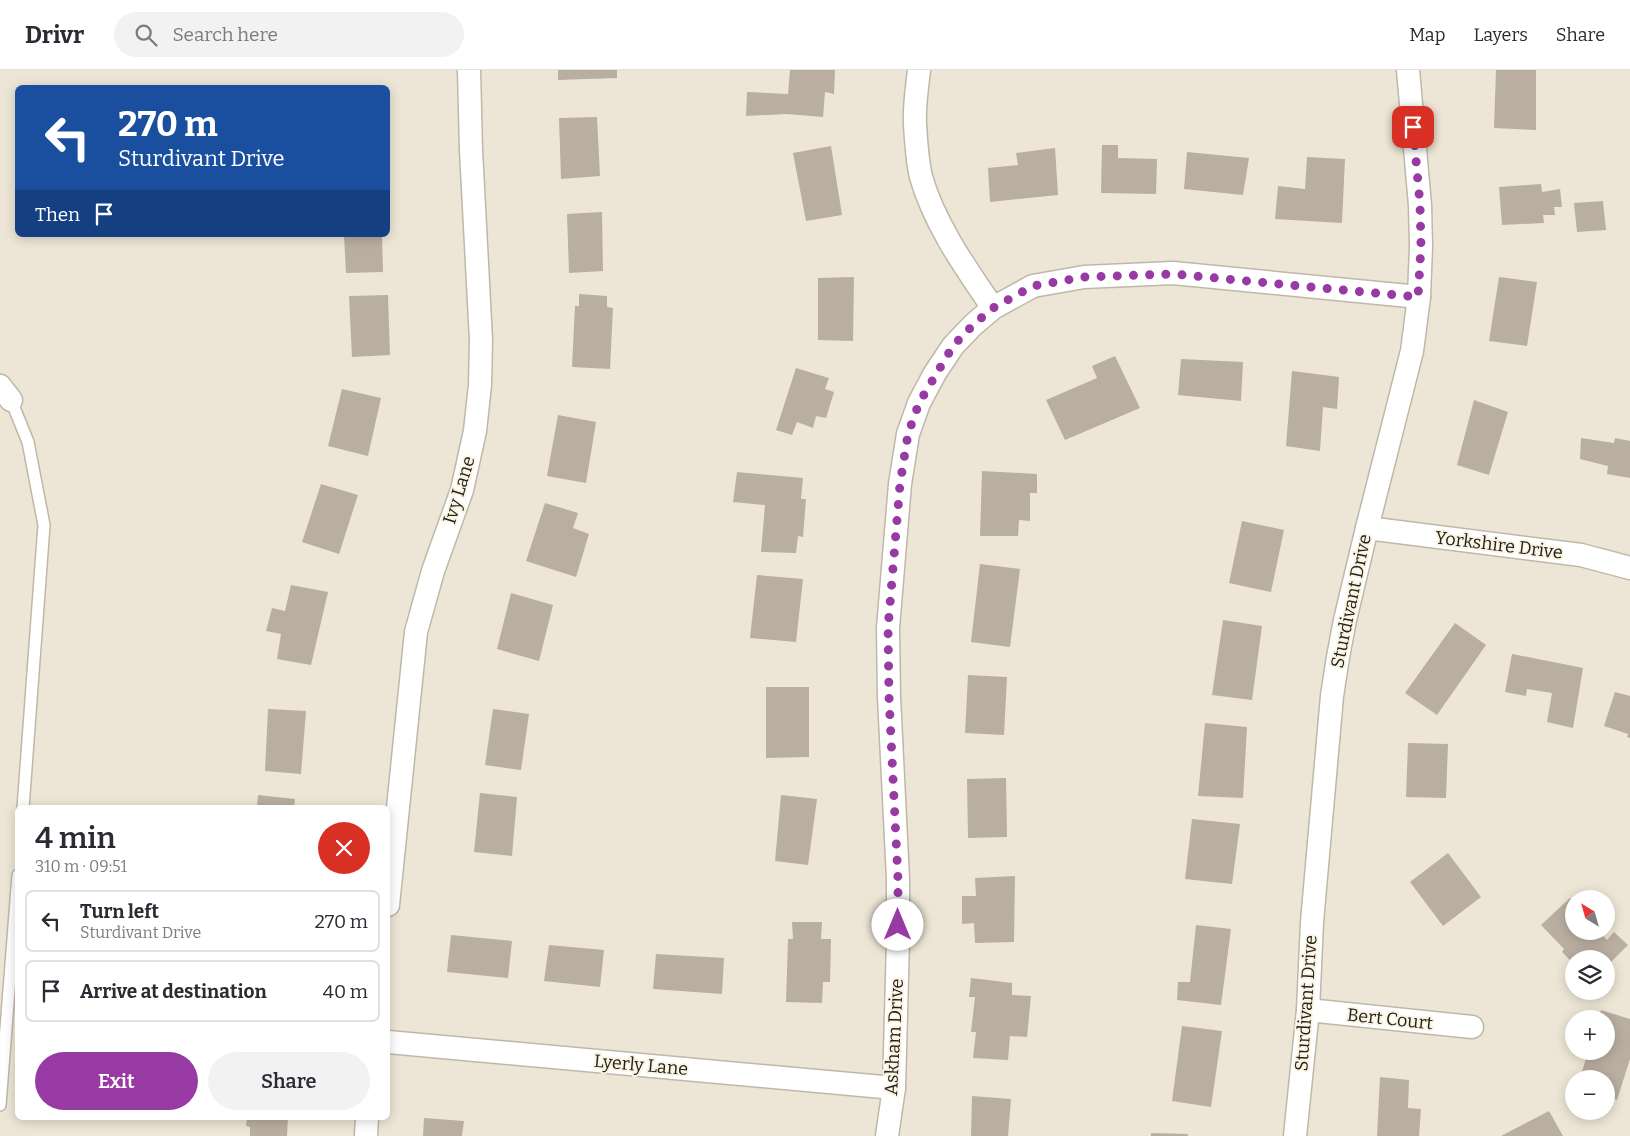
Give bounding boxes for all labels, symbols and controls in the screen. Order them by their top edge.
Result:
search box [114,12,464,57]
text: Drivr [25,21,84,49]
icon: search [132,21,160,49]
text: Search here [172,23,278,46]
text: Map [1409,24,1445,46]
text: Layers [1473,24,1528,46]
text: Share [1556,24,1605,46]
text: 270 m [118,103,218,145]
icon: left [35,105,100,170]
pin [1392,106,1434,148]
icon: arrive [1399,113,1427,141]
text: Sturdivant Drive [118,145,285,172]
icon: arrive [90,200,118,228]
text: Then [35,203,80,226]
street label: Ivy Lane [438,453,480,527]
street label: Yorkshire Drive [1434,526,1564,564]
street label: Sturdivant Drive [1326,532,1376,670]
text: 4 min [35,820,116,856]
button: close [318,822,370,874]
text: 310 m · 09:51 [35,857,127,876]
north arrow [1565,890,1615,940]
map controls [1565,890,1615,1120]
position arrow [871,898,923,950]
text: Turn left [80,900,159,923]
icon: left [37,907,65,935]
text: 270 m [315,910,368,933]
text: Sturdivant Drive [80,923,201,942]
street label: Sturdivant Drive [1290,934,1322,1072]
button: layers [1565,950,1615,1000]
icon: arrive [37,977,65,1005]
street label: Askham Drive [880,978,908,1096]
text: Arrive at destination [80,980,267,1003]
text: 40 m [323,980,368,1003]
street label: Bert Court [1346,1004,1435,1035]
button: + [1565,1010,1615,1060]
street label: Lyerly Lane [593,1050,689,1080]
button: Exit [35,1052,198,1110]
button: Share [208,1052,370,1110]
button: − [1565,1070,1615,1120]

